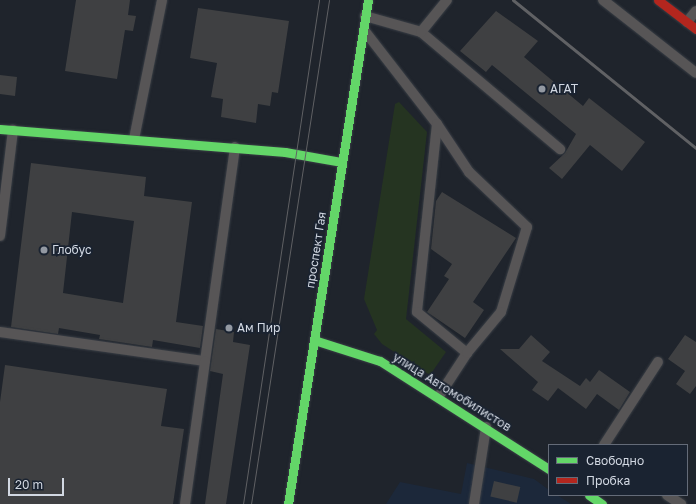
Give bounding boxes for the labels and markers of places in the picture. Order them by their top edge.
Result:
place label: АГАТ [550,82,578,96]
marker: АГАТ [537,84,547,94]
place label: Глобус [52,243,92,257]
marker: Глобус [39,245,49,255]
place label: Ам Пир [237,321,280,335]
marker: Ам Пир [224,323,234,333]

